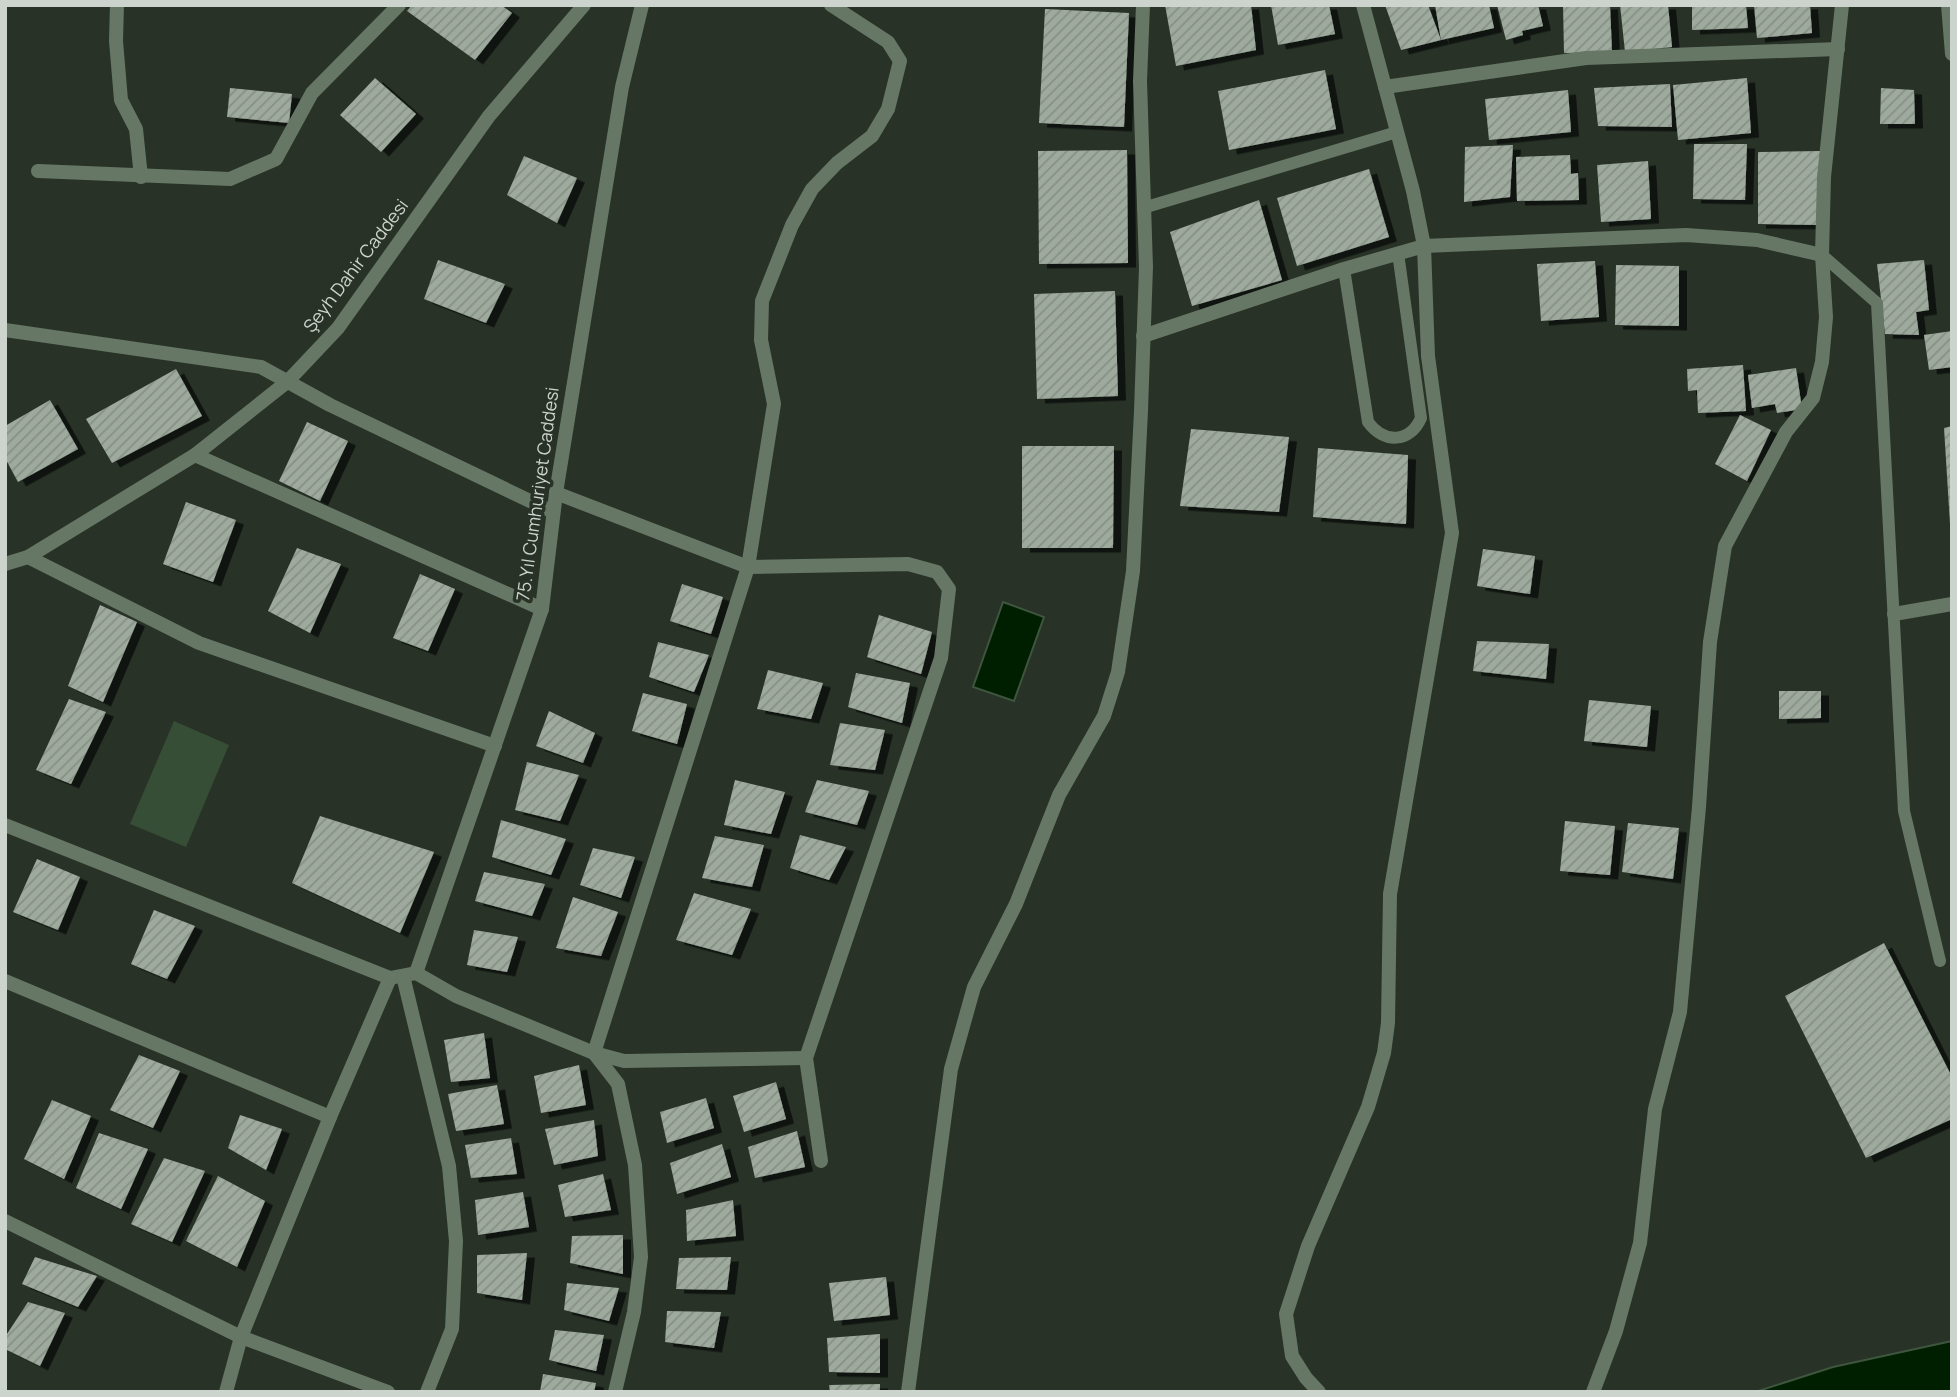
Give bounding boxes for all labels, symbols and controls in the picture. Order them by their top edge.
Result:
street label: Şeyh Dahir Caddesi [297,194,413,337]
street label: 75.Yıl Cumhuriyet Caddesi [510,385,564,602]

